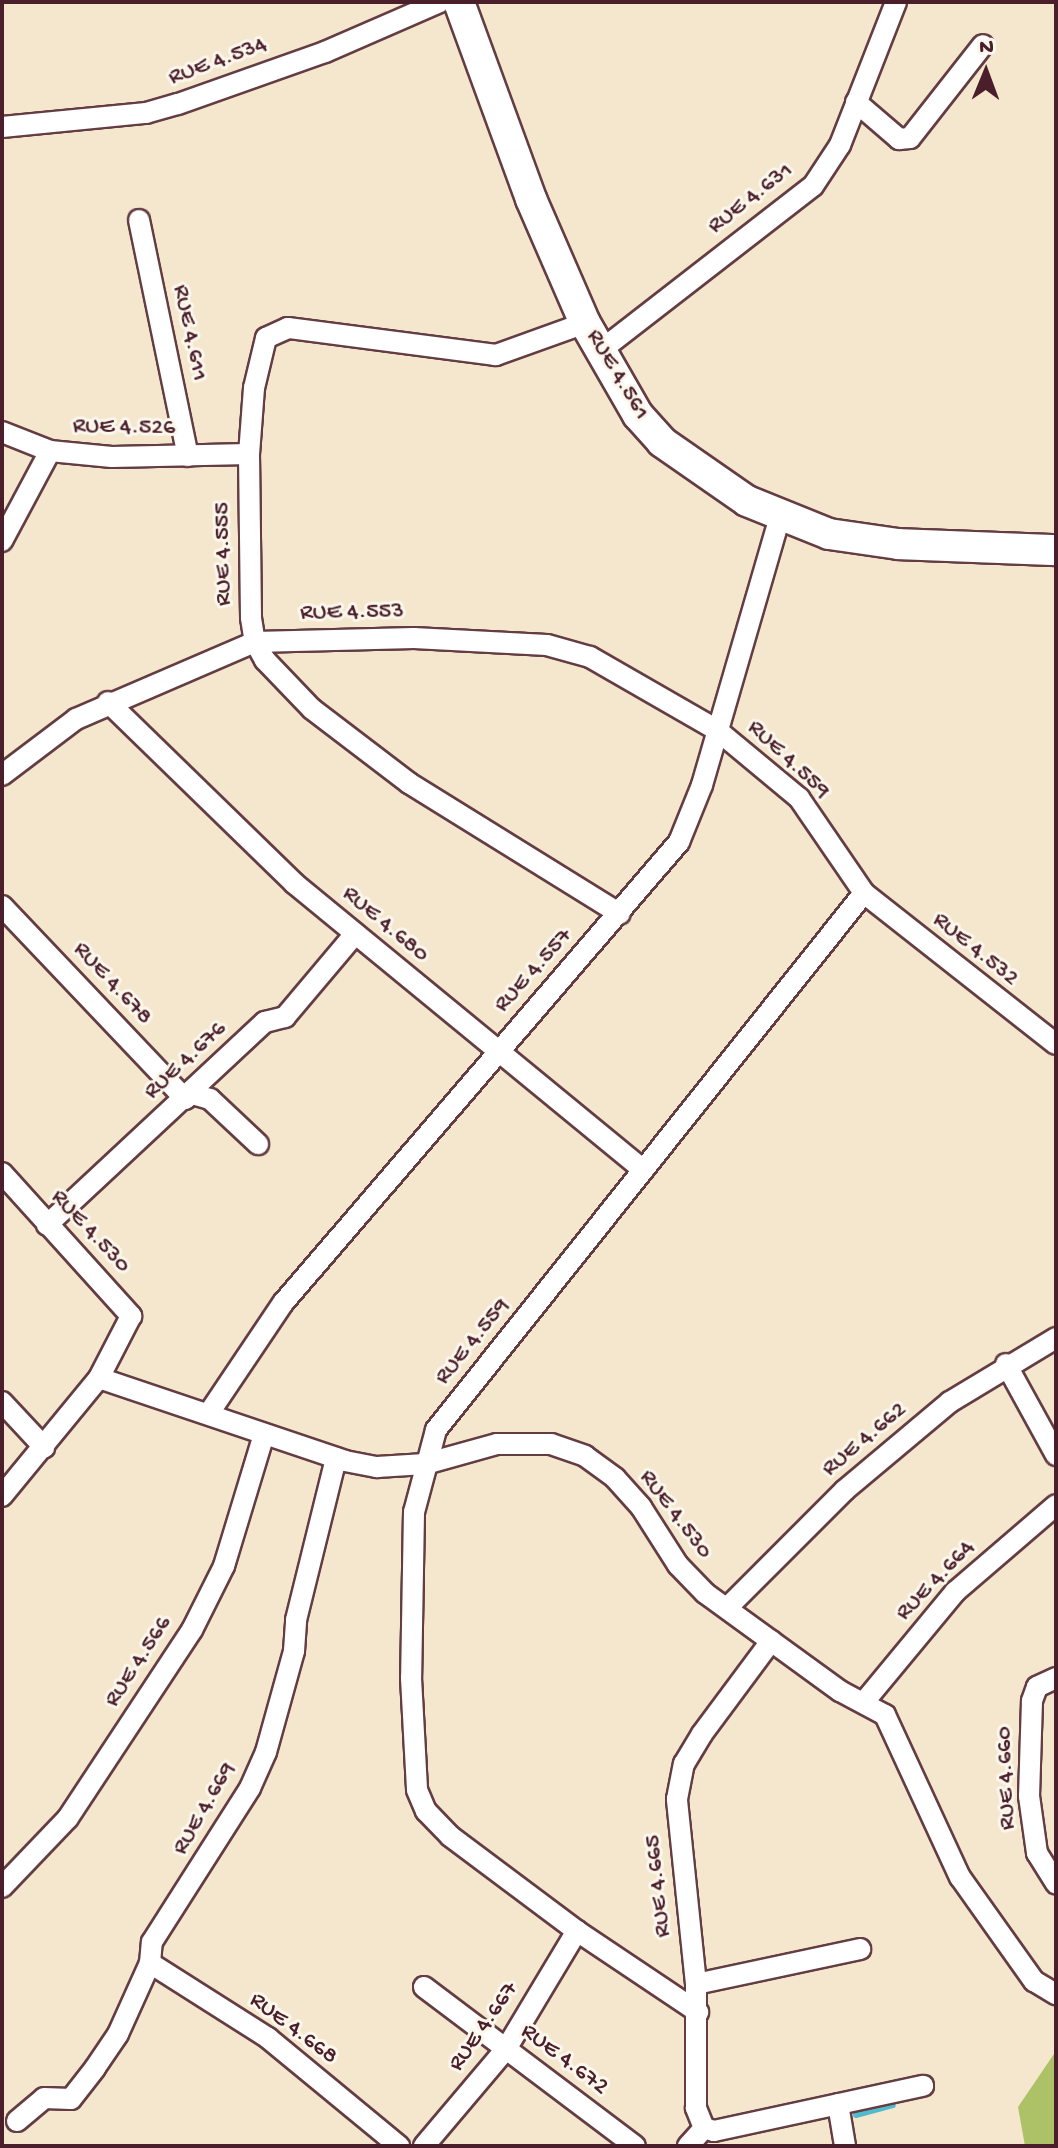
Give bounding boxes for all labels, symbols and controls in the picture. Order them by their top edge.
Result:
street label: RUE 4.534 [165,31,271,93]
north arrow [946,32,1026,112]
text: N [979,35,994,61]
street label: RUE 4.631 [703,157,799,241]
street label: RUE 4.611 [165,282,213,384]
street label: RUE 4.561 [579,325,655,425]
street label: RUE 4.526 [73,413,175,443]
street label: RUE 4.555 [209,502,239,606]
street label: RUE 4.553 [300,598,404,628]
street label: RUE 4.559 [740,714,836,806]
street label: RUE 4.680 [336,880,434,970]
street label: RUE 4.532 [926,906,1024,994]
street label: RUE 4.557 [489,923,579,1019]
street label: RUE 4.678 [66,936,158,1032]
street label: RUE 4.676 [139,1015,233,1107]
street label: RUE 4.530 [44,1184,136,1280]
street label: RUE 4.559 [429,1293,517,1391]
street label: RUE 4.662 [817,1396,913,1484]
street label: RUE 4.530 [632,1465,718,1565]
street label: RUE 4.664 [890,1534,982,1628]
street label: RUE 4.566 [99,1611,179,1713]
street label: RUE 4.660 [991,1726,1023,1830]
street label: RUE 4.669 [167,1758,243,1860]
street label: RUE 4.665 [639,1833,679,1939]
street label: RUE 4.667 [443,1977,525,2077]
street label: RUE 4.668 [243,1986,343,2072]
street label: RUE 4.672 [514,2018,614,2102]

